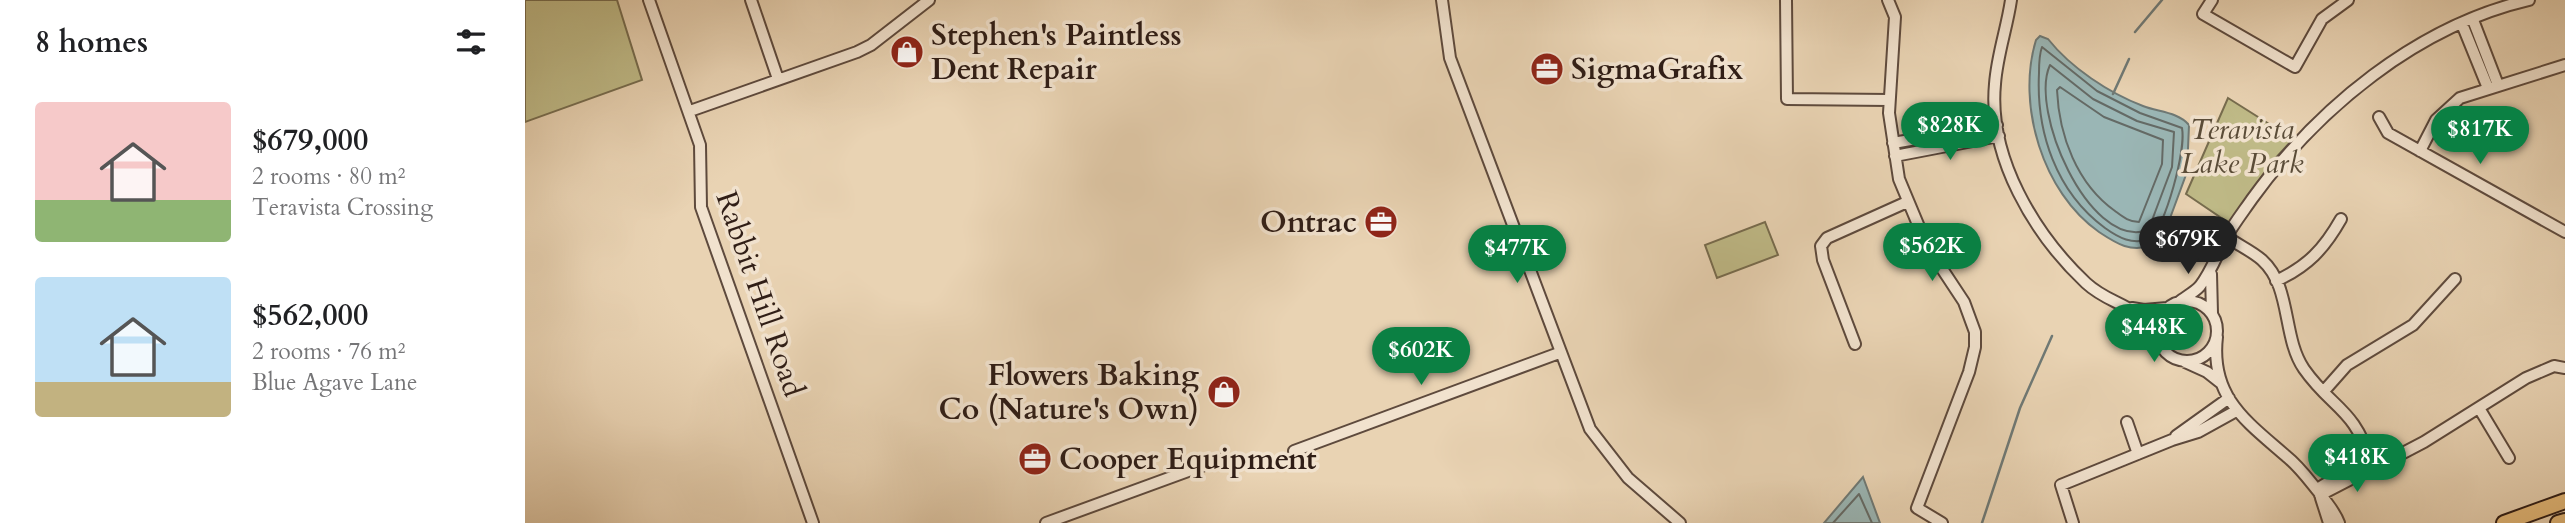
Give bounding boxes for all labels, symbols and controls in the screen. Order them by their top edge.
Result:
place label: Stephen's Paintless Dent Repair [931,15,1182,90]
text: 8 homes [35,22,148,63]
icon: filters [452,23,490,61]
shop icon: Stephen's Paintless Dent Repair [888,33,926,71]
place label: SigmaGrafix [1571,49,1743,90]
office icon: SigmaGrafix [1528,50,1566,88]
pin: $828K [1901,102,1999,162]
pin: $817K [2431,106,2529,166]
text: $828K [1917,109,1983,140]
park label: Teravista Lake Park [2181,109,2304,184]
text: $817K [2447,113,2513,144]
text: $679,000 [252,120,368,161]
icon: home [91,130,175,214]
text: 2 rooms · 80 m² [252,161,405,192]
street label: Rabbit Hill Road [706,186,814,402]
text: Teravista Crossing [252,192,433,223]
place label: Ontrac [1260,202,1357,243]
office icon: Ontrac [1362,203,1400,241]
pin: $679K [2139,216,2237,276]
text: $679K [2155,223,2221,254]
pin: $562K [1883,224,1981,283]
pin: $477K [1468,226,1566,285]
text: $562K [1899,230,1965,261]
text: $477K [1484,232,1550,263]
text: $562,000 [252,295,368,336]
pin: $448K [2105,304,2203,364]
icon: home [91,305,175,389]
text: $448K [2121,311,2187,342]
pin: $602K [1372,328,1470,387]
text: $602K [1388,334,1454,365]
text: 2 rooms · 76 m² [252,336,405,367]
place label: Flowers Baking Co (Nature's Own) [939,355,1199,430]
text: Blue Agave Lane [252,367,418,398]
shop icon: Flowers Baking Co (Nature's Own) [1205,373,1243,411]
pin: $418K [2308,434,2406,494]
place label: Cooper Equipment [1059,439,1317,480]
office icon: Cooper Equipment [1016,440,1054,478]
text: $418K [2324,441,2390,472]

